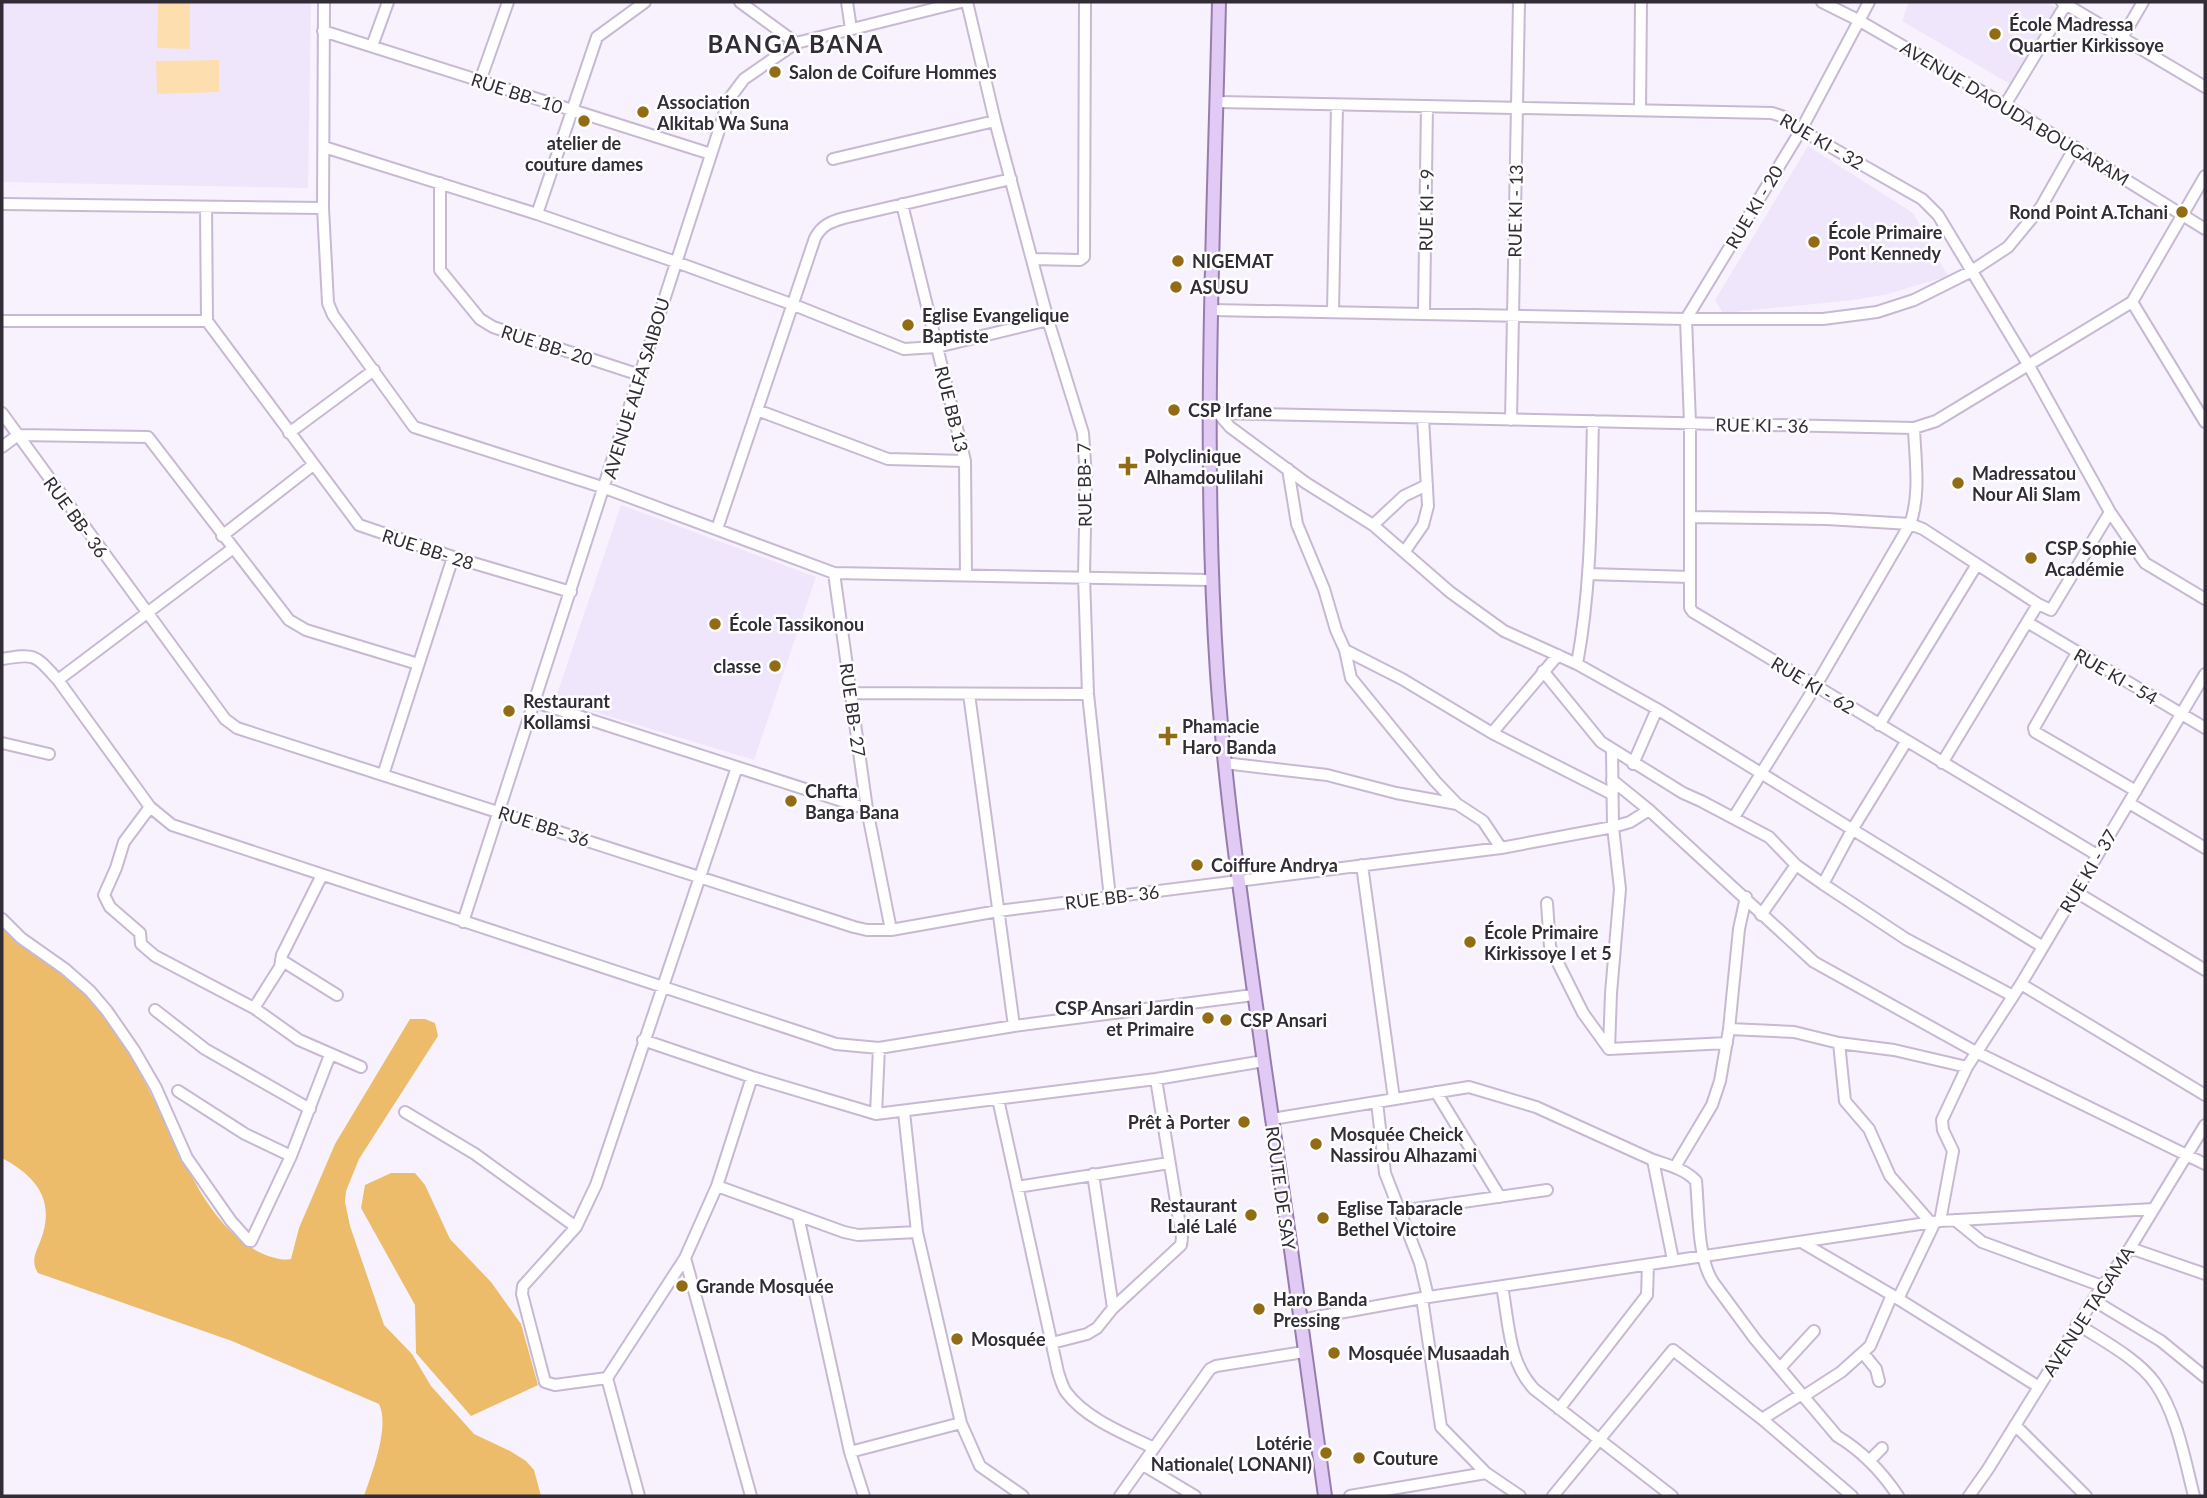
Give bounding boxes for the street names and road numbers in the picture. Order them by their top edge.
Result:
street label: AVENUE DAOUDA BOUGARAM [1897,36,2133,190]
street label: RUE BB- 10 [468,68,566,118]
street label: RUE KI - 32 [1776,108,1868,174]
street label: RUE KI - 20 [1721,161,1787,253]
street label: RUE KI - 13 [1503,164,1527,258]
street label: RUE KI - 9 [1414,168,1438,252]
street label: AVENUE ALFA SAIBOU [598,295,674,481]
street label: RUE BB- 20 [498,320,596,370]
street label: RUE BB 13 [931,364,973,454]
street label: RUE KI - 36 [1715,413,1809,437]
street label: RUE BB- 7 [1072,443,1096,527]
street label: RUE BB- 36 [39,472,113,562]
street label: RUE BB- 28 [379,524,477,574]
street label: RUE KI - 54 [2070,643,2162,709]
street label: RUE KI - 62 [1767,652,1859,718]
street label: RUE BB- 27 [836,661,870,759]
street label: RUE BB- 36 [495,801,593,851]
street label: RUE KI - 37 [2055,825,2121,917]
street label: RUE BB- 36 [1064,880,1160,914]
street label: ROUTE DE SAY [1261,1125,1301,1252]
street label: AVENUE TAGAMA [2038,1241,2139,1380]

